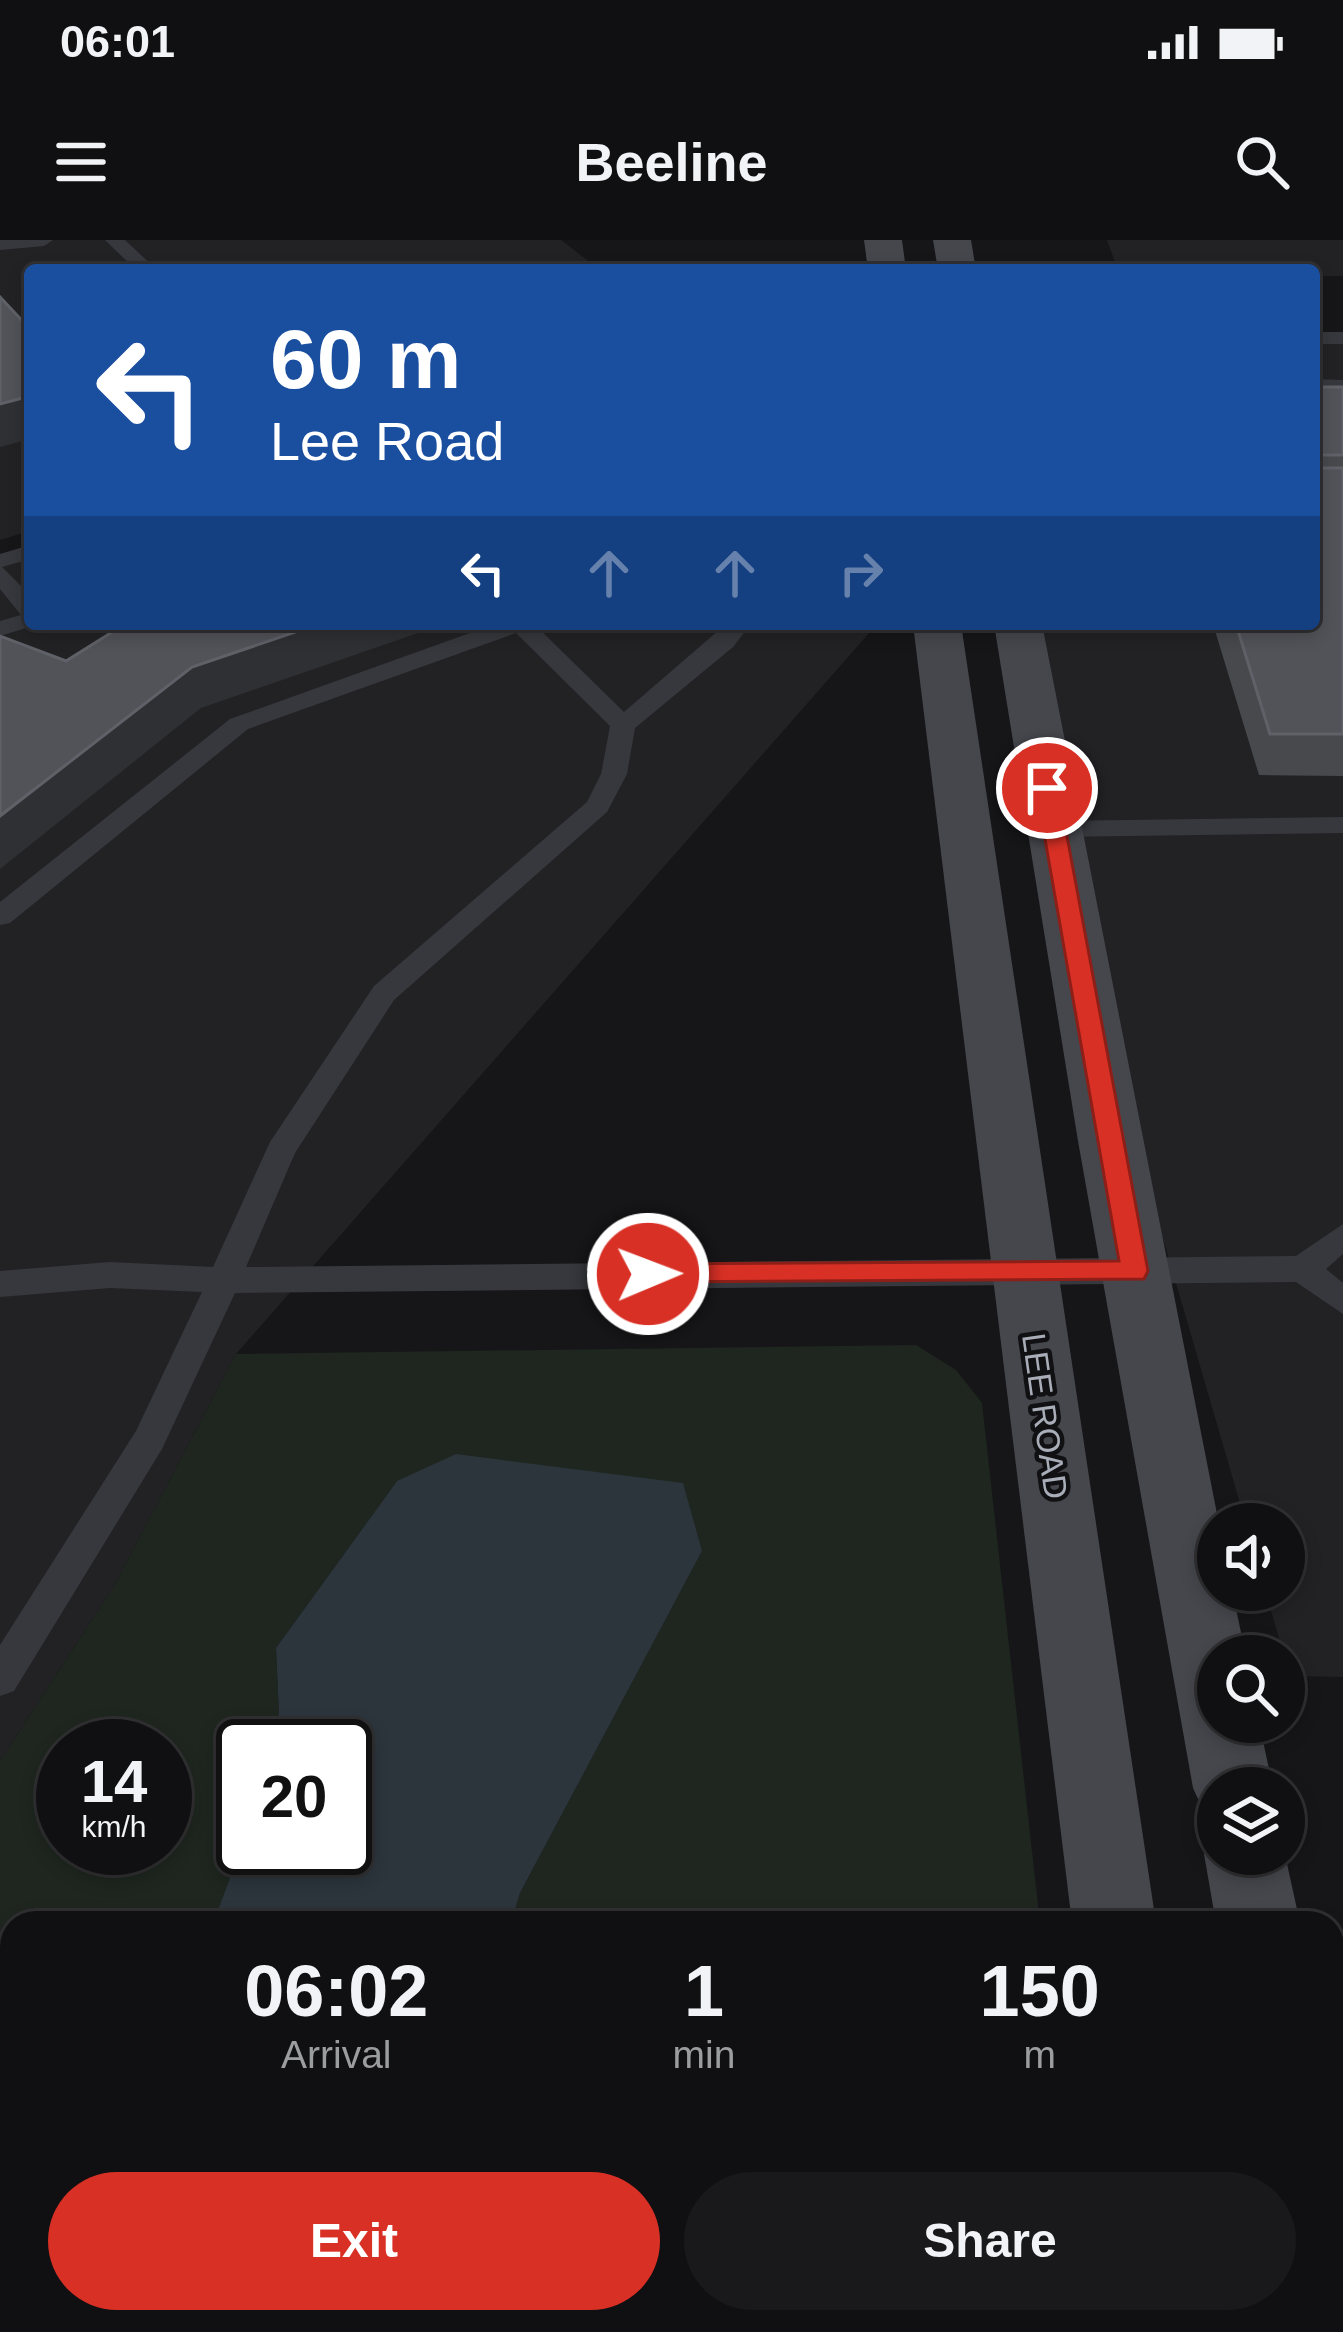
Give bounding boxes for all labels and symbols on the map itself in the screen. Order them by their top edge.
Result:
pin [996,737,1098,839]
position arrow [585,1211,711,1337]
street label: LEE ROAD [1015,1331,1075,1501]
speed limit sign: 20 [216,1719,372,1875]

